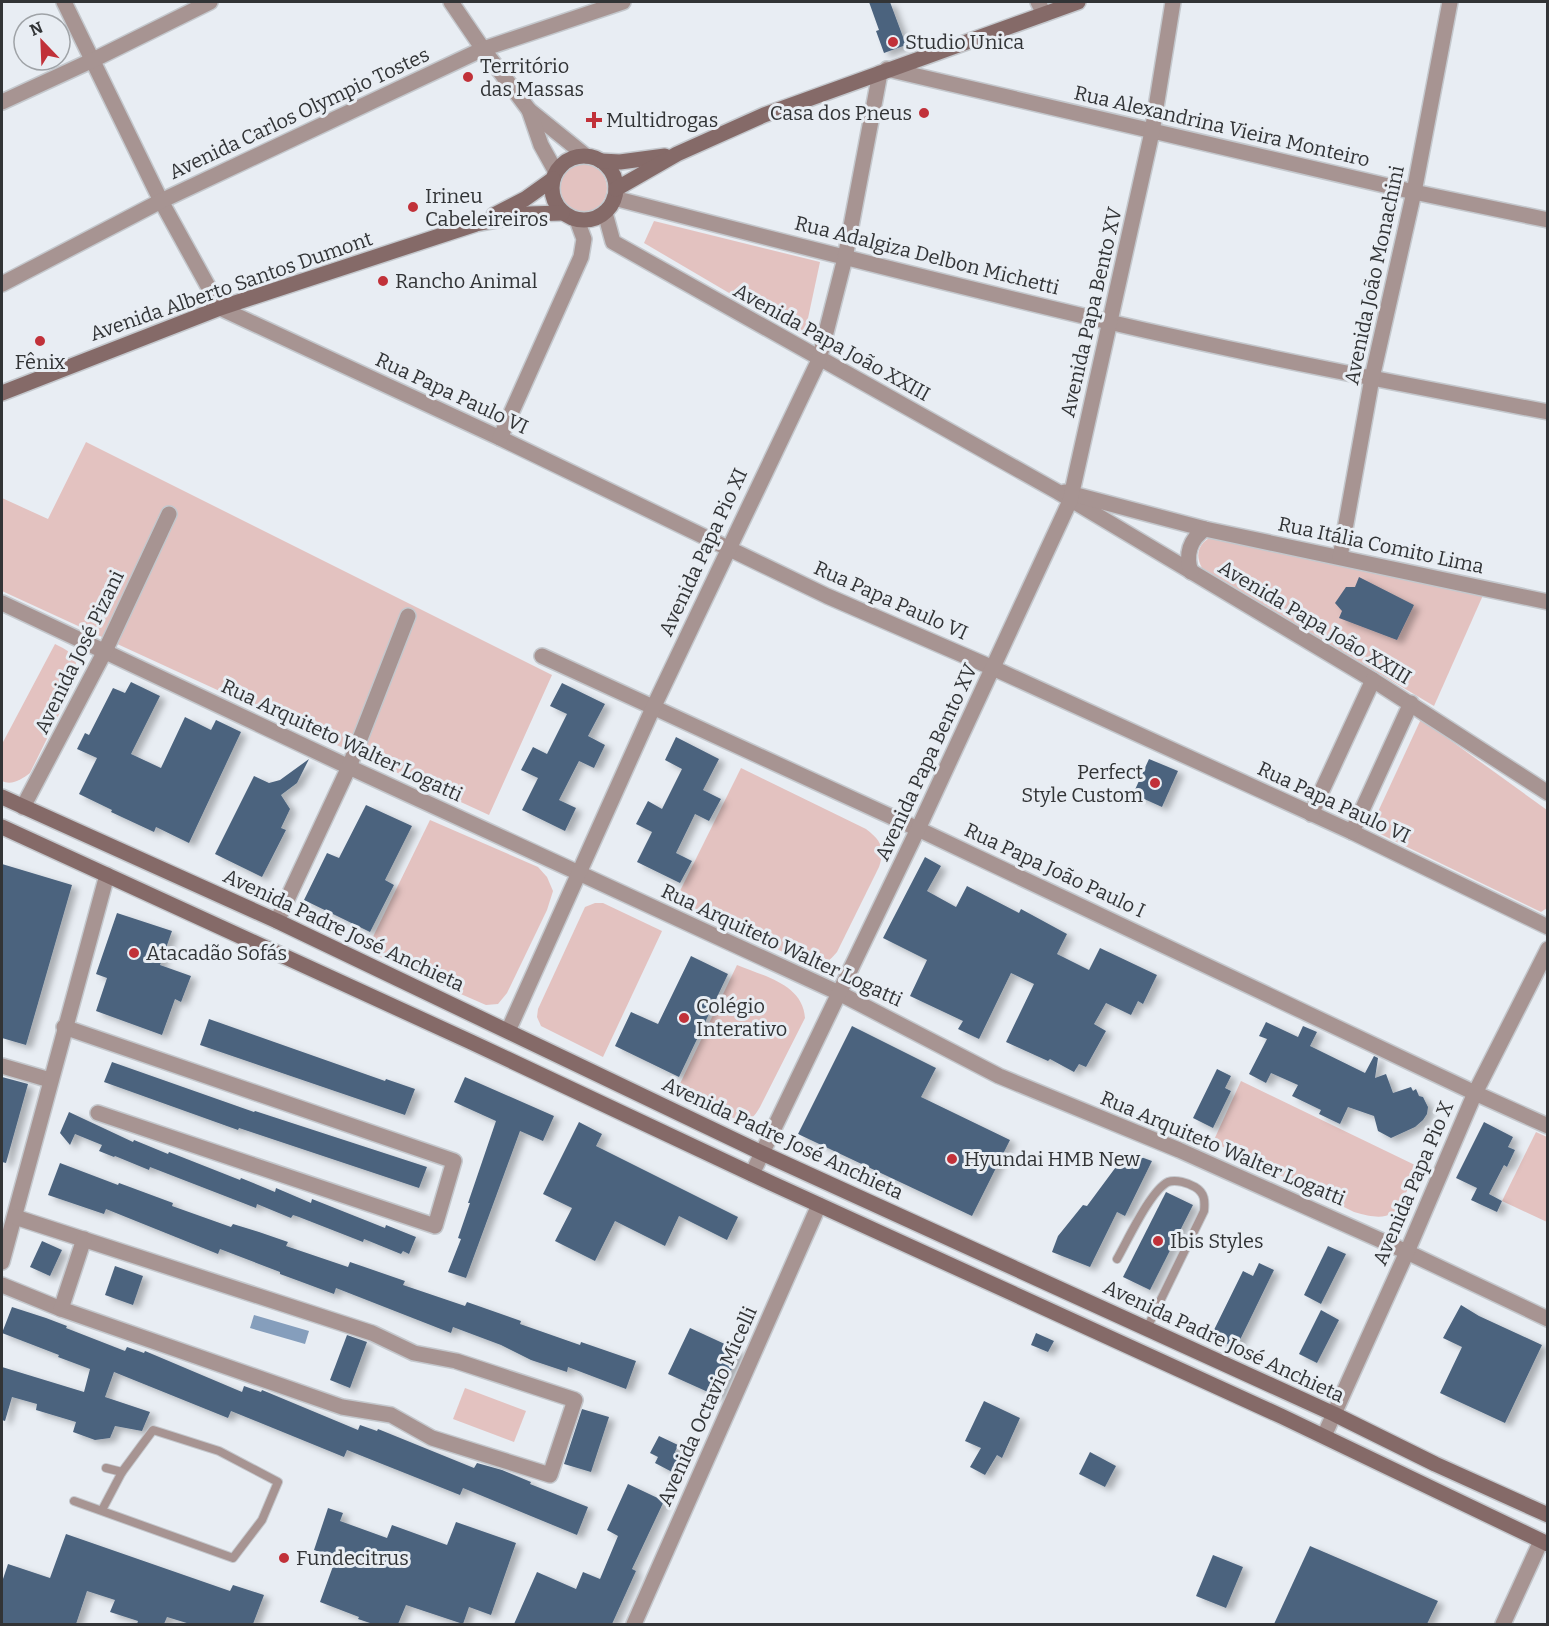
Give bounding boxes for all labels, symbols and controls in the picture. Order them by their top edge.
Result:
north arrow [12,12,72,72]
text: N [27,17,46,40]
place label: Studio Unica [905,30,1024,54]
marker: Studio Unica [886,35,900,49]
street label: Avenida Carlos Olympio Tostes [165,42,433,184]
place label: Território das Massas [480,54,584,101]
marker: Território das Massas [461,70,475,84]
street label: Rua Alexandrina Vieira Monteiro [1072,80,1372,172]
place label: Casa dos Pneus [770,101,912,125]
marker: Casa dos Pneus [917,106,931,120]
place label: Multidrogas [606,108,718,132]
marker: Multidrogas [587,113,601,127]
street label: Avenida João Monachini [1339,163,1409,387]
place label: Irineu Cabeleireiros [425,184,548,231]
marker: Irineu Cabeleireiros [406,200,420,214]
street label: Avenida Papa Bento XV [1055,205,1127,419]
street label: Rua Adalgiza Delbon Michetti [792,210,1062,300]
street label: Avenida Alberto Santos Dumont [87,226,375,346]
place label: Rancho Animal [395,269,538,293]
marker: Rancho Animal [376,274,390,288]
street label: Avenida Papa João XXIII [730,278,934,406]
marker: Fênix [33,334,47,348]
street label: Rua Papa Paulo VI [372,347,532,439]
place label: Fênix [15,350,65,374]
street label: Avenida Papa Pio XI [654,464,752,640]
street label: Rua Itália Comito Lima [1276,511,1486,579]
street label: Rua Papa Paulo VI [810,555,972,645]
street label: Avenida Papa João XXIII [1214,555,1416,689]
street label: Avenida José Pizani [29,566,129,738]
street label: Avenida Papa Bento XV [870,660,982,864]
street label: Rua Arquiteto Walter Logatti [218,673,467,807]
street label: Rua Papa Paulo VI [1254,756,1414,848]
place label: Perfect Style Custom [1021,760,1143,807]
marker: Perfect Style Custom [1148,776,1162,790]
street label: Rua Papa João Paulo I [961,818,1149,922]
street label: Avenida Padre José Anchieta [220,864,468,996]
street label: Rua Arquiteto Walter Logatti [658,878,907,1012]
place label: Atacadão Sofás [146,941,287,965]
marker: Atacadão Sofás [127,946,141,960]
place label: Colégio Interativo [696,994,787,1041]
marker: Colégio Interativo [677,1011,691,1025]
street label: Avenida Padre José Anchieta [659,1072,907,1204]
street label: Rua Arquiteto Walter Logatti [1097,1085,1349,1211]
street label: Avenida Papa Pio X [1368,1097,1458,1269]
place label: Hyundai HMB New [964,1147,1141,1171]
marker: Hyundai HMB New [945,1152,959,1166]
place label: Ibis Styles [1170,1229,1264,1253]
marker: Ibis Styles [1151,1234,1165,1248]
street label: Avenida Padre José Anchieta [1100,1275,1348,1407]
street label: Avenida Octavio Micelli [652,1303,762,1509]
place label: Fundecitrus [296,1546,409,1570]
marker: Fundecitrus [277,1551,291,1565]

